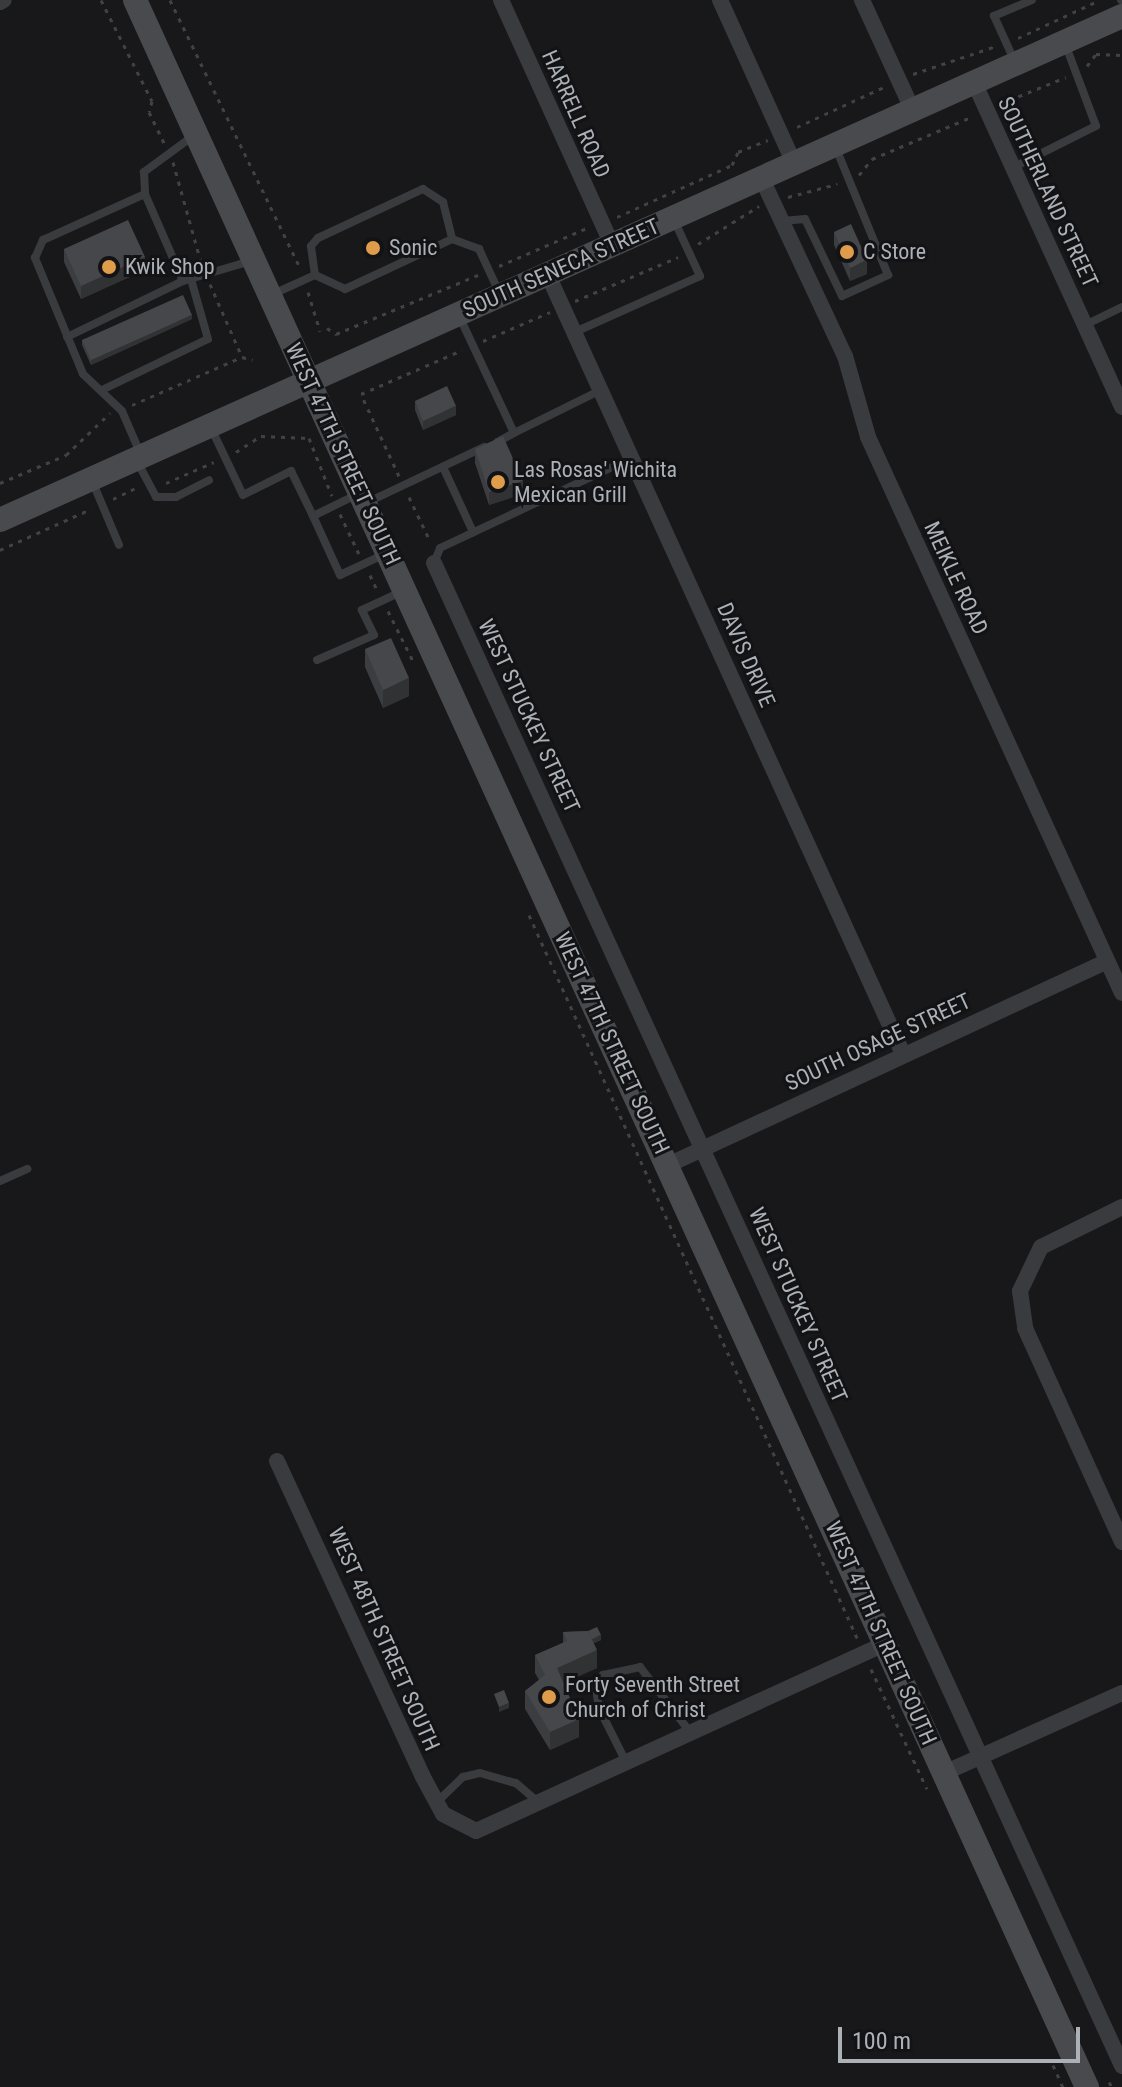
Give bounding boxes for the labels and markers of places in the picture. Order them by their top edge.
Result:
place label: Sonic [389,235,437,261]
marker: Sonic [364,239,382,257]
place label: C Store [863,239,926,265]
marker: C Store [838,243,856,261]
place label: Kwik Shop [125,254,215,280]
marker: Kwik Shop [100,258,118,276]
place label: Las Rosas' Wichita Mexican Grill [514,456,677,508]
marker: Las Rosas' Wichita Mexican Grill [489,473,507,491]
place label: Forty Seventh Street Church of Christ [565,1671,740,1722]
marker: Forty Seventh Street Church of Christ [540,1688,558,1706]

